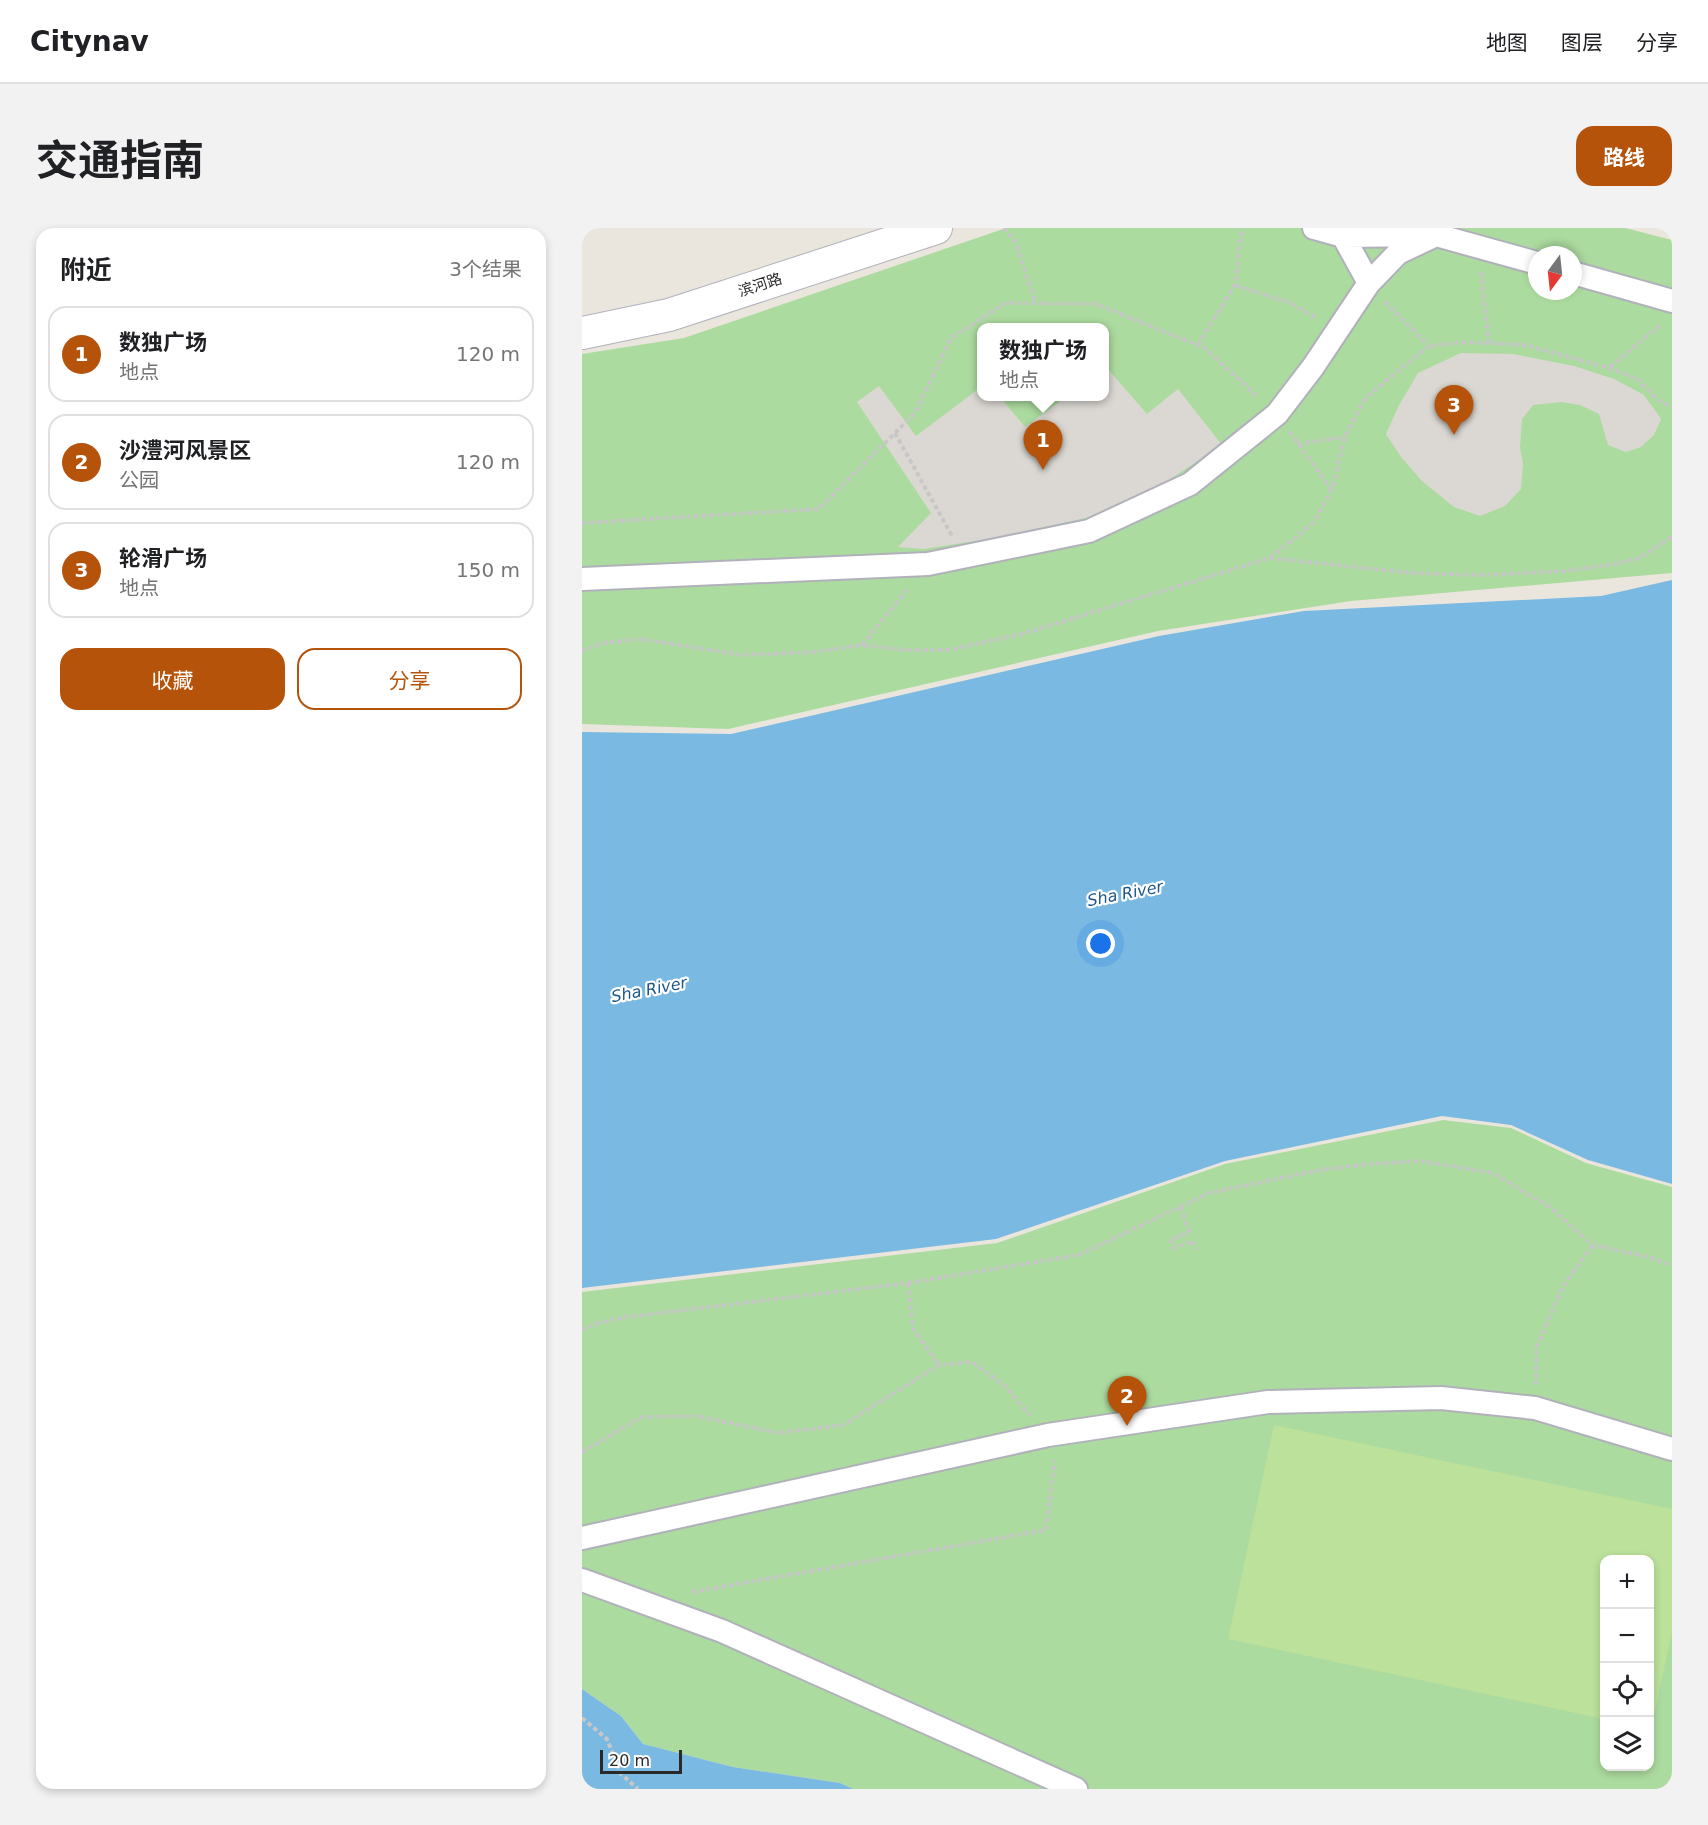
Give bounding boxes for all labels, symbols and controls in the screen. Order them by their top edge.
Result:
text: Citynav [30,25,149,58]
text: 地图 [1486,31,1528,55]
text: 图层 [1561,31,1603,55]
text: 分享 [1636,31,1678,55]
button: 路线 [1576,126,1672,186]
text: 交通指南 [36,136,204,185]
north arrow [1528,246,1582,300]
text: 附近 [60,255,112,285]
text: 3个结果 [449,257,522,281]
street label: 滨河路 [736,269,784,301]
popup [977,323,1109,401]
text: 数独广场 [119,330,207,355]
text: 数独广场 [999,338,1087,363]
text: 1 [75,342,88,366]
text: 120 m [456,342,520,366]
text: 地点 [119,360,159,384]
text: 地点 [999,368,1039,392]
pin: 3 [1434,386,1474,435]
pin: 1 [1024,420,1062,470]
text: 沙澧河风景区 [119,438,251,463]
text: 2 [75,450,88,474]
text: 120 m [456,450,520,474]
text: 公园 [119,468,159,492]
text: 轮滑广场 [119,546,207,571]
text: 3 [75,558,88,582]
text: 150 m [456,558,520,582]
text: 地点 [119,576,159,600]
button: 收藏 [60,648,285,710]
button: 分享 [297,648,522,710]
water label: Sha River [1086,877,1166,910]
your location [1086,929,1115,958]
water label: Sha River [610,973,690,1006]
pin: 2 [1108,1376,1146,1426]
map controls [1600,1555,1654,1771]
button: + [1600,1555,1654,1609]
button: − [1600,1609,1654,1663]
button: locate [1600,1663,1654,1717]
button: layers [1600,1717,1654,1771]
scale bar [600,1747,682,1774]
text: 20 m [609,1751,650,1770]

